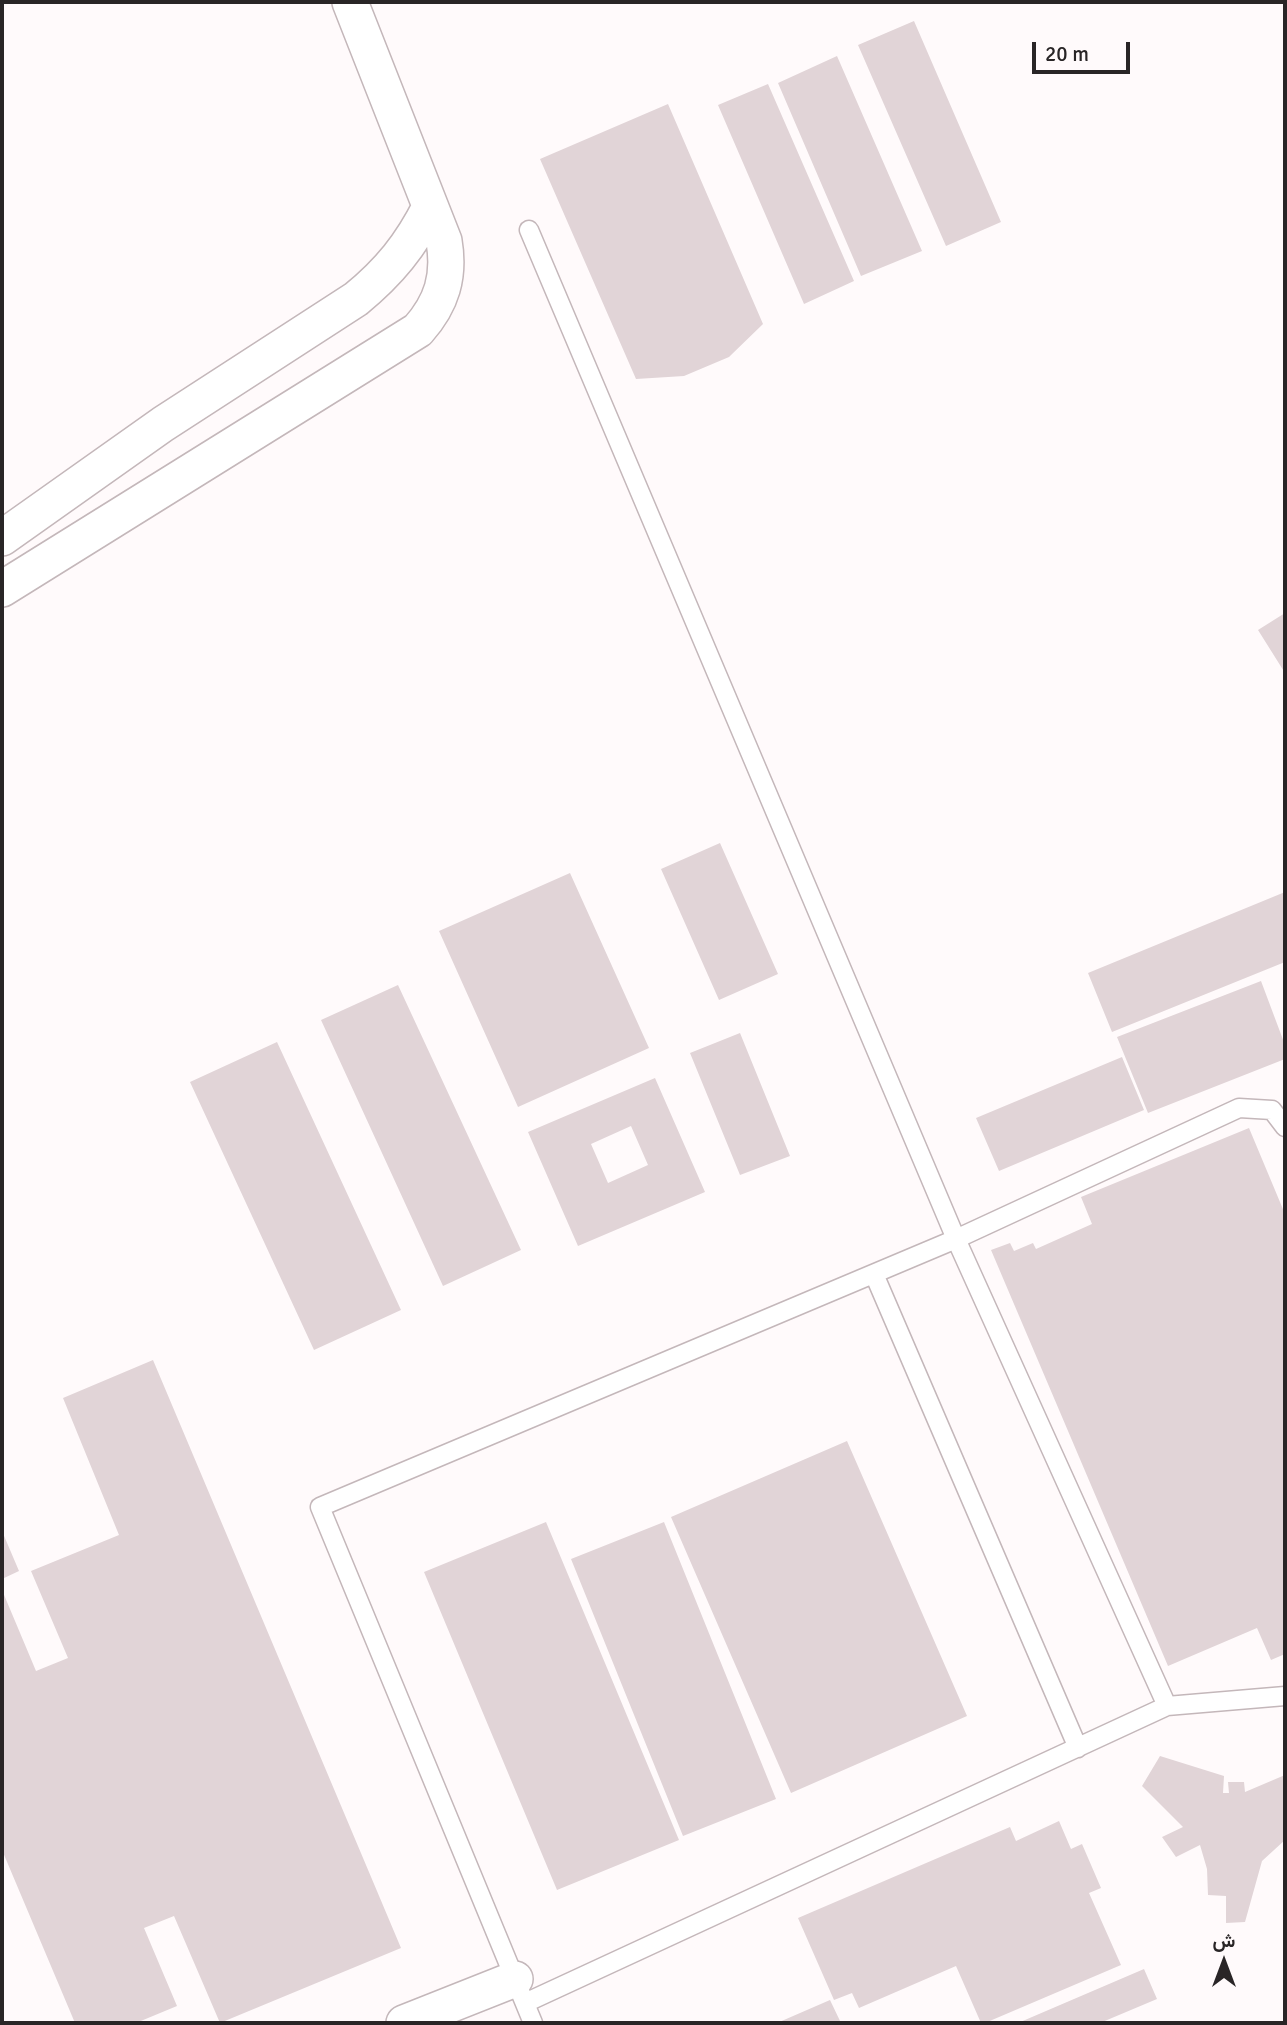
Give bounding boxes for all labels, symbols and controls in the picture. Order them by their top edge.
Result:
scale bar [1035,28,1133,72]
text: 20 m [1045,41,1089,67]
north arrow [1189,1927,1259,1997]
text: ش [1213,1929,1235,1953]

